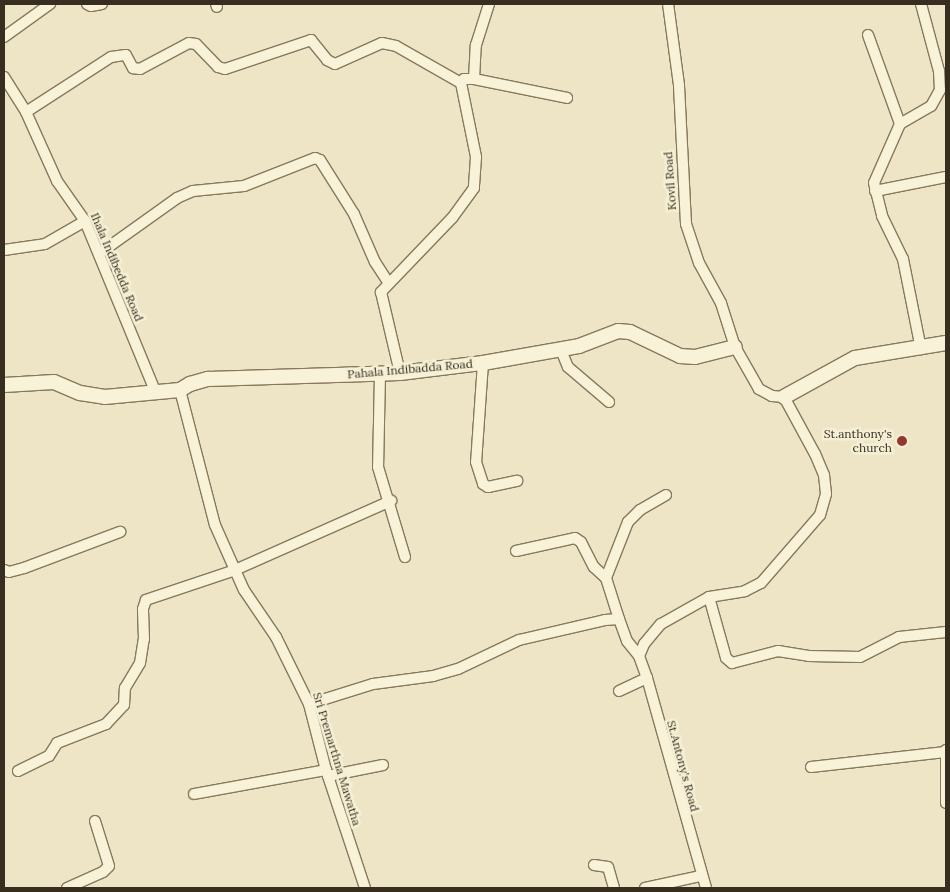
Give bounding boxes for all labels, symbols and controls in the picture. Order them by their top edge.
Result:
street label: Kovil Road [661,151,679,211]
street label: Ihala Indibedda Road [88,210,146,324]
street label: Pahala Indibadda Road [347,356,473,382]
place label: St.anthony's church [824,427,892,455]
marker: St.anthony's church [896,435,908,447]
street label: Sri Premarthna Mawatha [310,691,364,827]
street label: St.Antony's Road [664,719,702,813]

